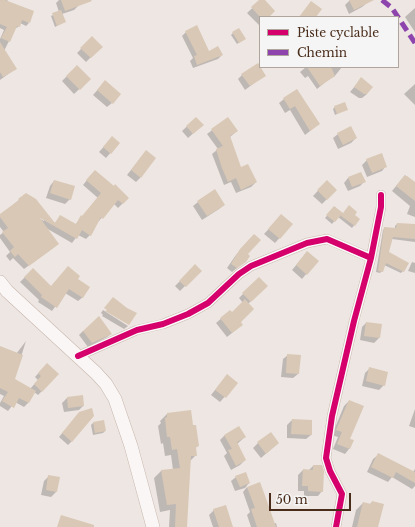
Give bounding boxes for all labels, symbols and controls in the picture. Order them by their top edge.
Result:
legend [259,16,399,68]
text: Piste cyclable [297,25,379,40]
text: Chemin [297,45,347,60]
scale bar [271,485,353,511]
text: 50 m [276,492,308,507]

